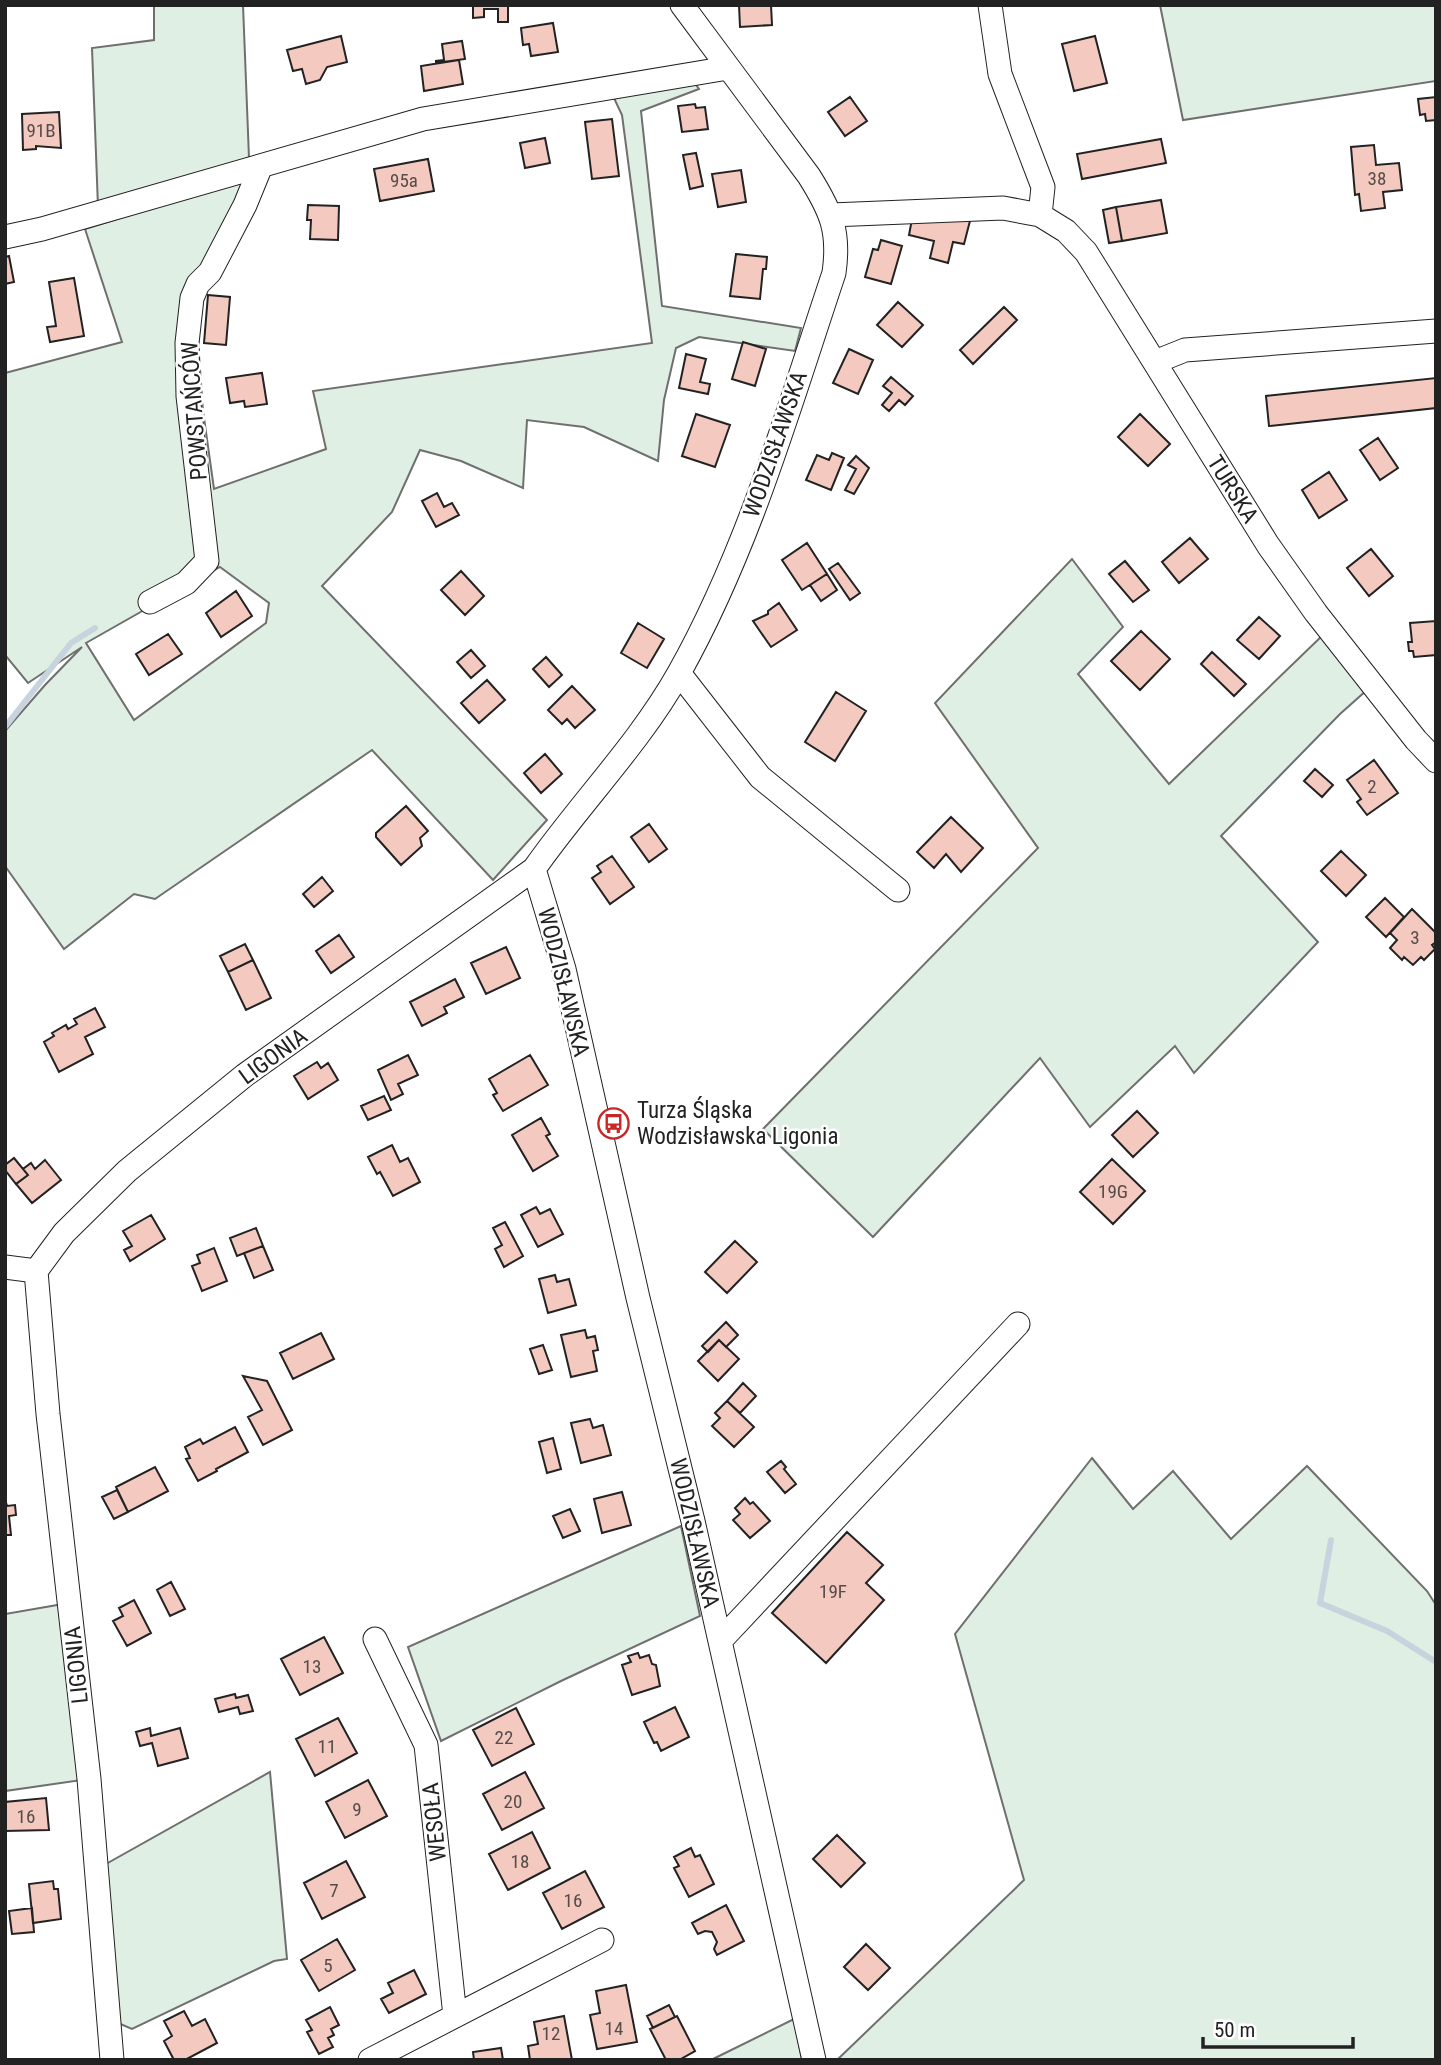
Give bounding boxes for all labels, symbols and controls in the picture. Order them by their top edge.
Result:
house number: 91B [26,119,56,142]
house number: 38 [1368,167,1386,190]
house number: 95a [390,169,418,192]
street label: POWSTAŃCÓW [175,341,213,481]
street label: WODZISŁAWSKA [738,368,813,521]
street label: TURSKA [1201,450,1264,528]
house number: 2 [1367,775,1377,798]
street label: WODZISŁAWSKA [532,905,595,1059]
house number: 3 [1410,926,1420,949]
street label: LIGONIA [234,1023,313,1090]
place label: Turza Śląska Wodzisławska Ligonia [637,1096,838,1150]
bus stop icon: Turza Śląska Wodzisławska Ligonia [597,1106,631,1140]
house number: 19G [1098,1180,1128,1203]
street label: WODZISŁAWSKA [664,1456,725,1610]
house number: 19F [819,1580,847,1603]
street label: LIGONIA [59,1625,94,1705]
house number: 13 [303,1655,321,1678]
house number: 22 [495,1726,513,1749]
house number: 11 [318,1735,336,1758]
street label: WESOŁA [417,1781,452,1863]
house number: 20 [504,1790,522,1813]
house number: 9 [352,1798,362,1821]
house number: 16 [17,1805,35,1828]
house number: 18 [511,1850,529,1873]
house number: 7 [329,1879,339,1902]
house number: 16 [564,1889,582,1912]
house number: 5 [323,1954,333,1977]
scale bar [1203,2006,1354,2050]
house number: 14 [605,2017,623,2040]
text: 50 m [1214,2018,1255,2042]
house number: 12 [542,2022,560,2045]

